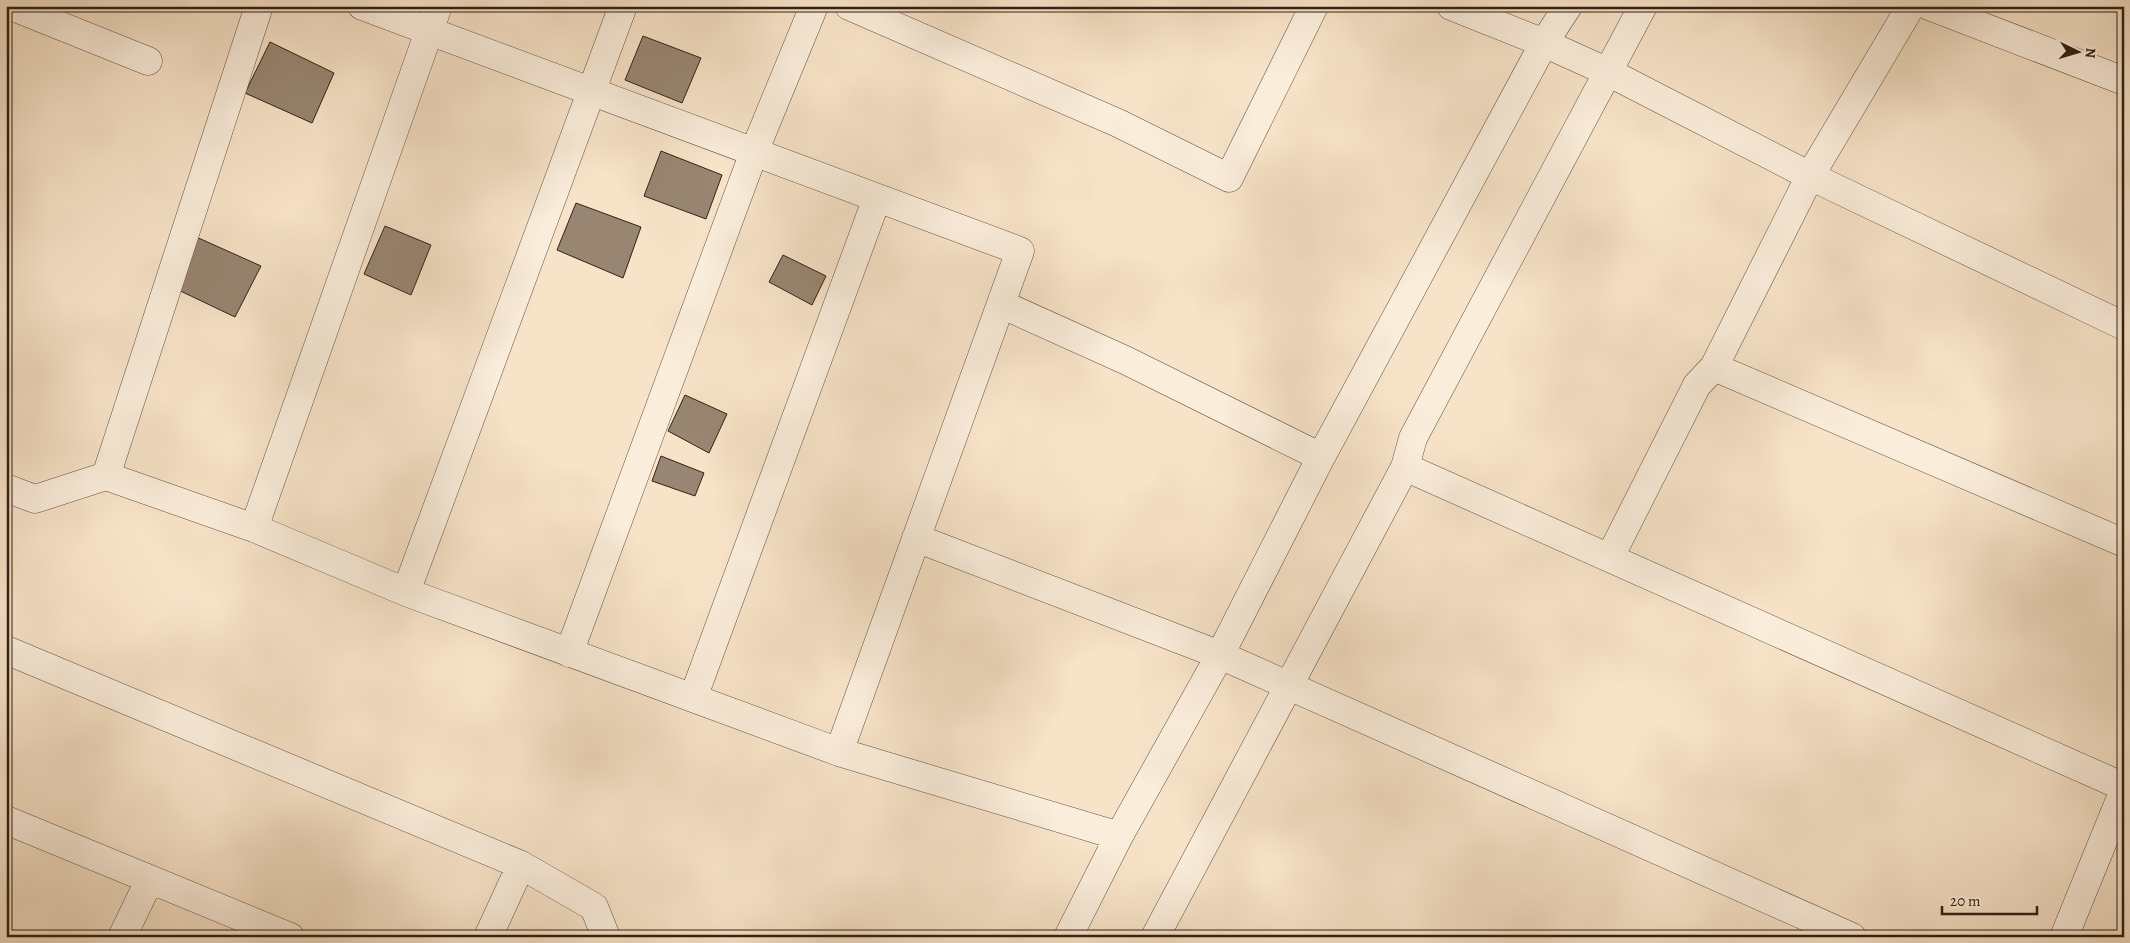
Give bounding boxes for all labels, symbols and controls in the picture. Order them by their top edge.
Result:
north arrow [2052,28,2102,78]
text: N [2081,47,2100,59]
scale bar [1942,883,2038,915]
text: 20 m [1950,891,1981,911]

